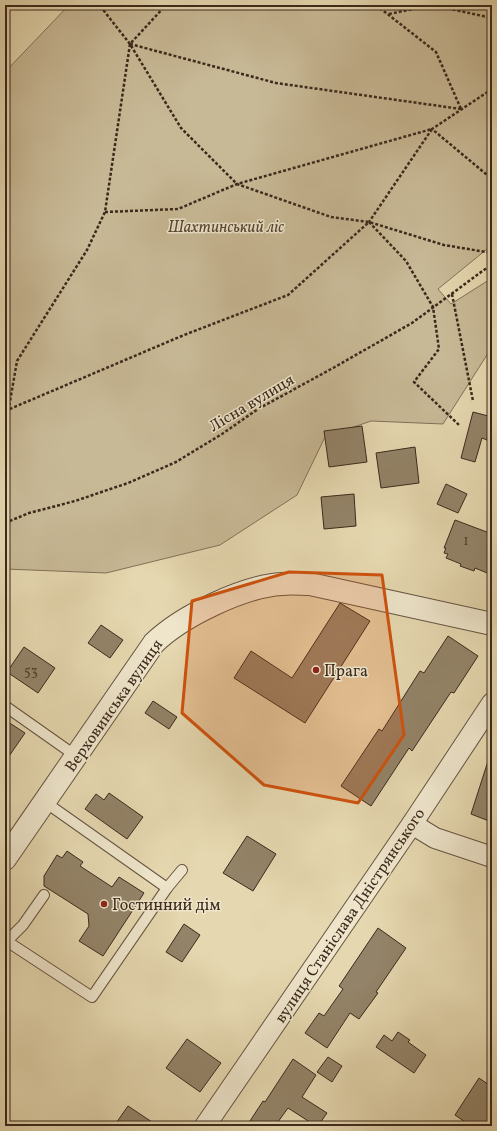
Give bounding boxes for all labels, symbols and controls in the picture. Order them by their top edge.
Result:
park label: Шахтинський ліс [168,217,284,239]
street label: Лісна вулиця [205,370,299,438]
house number: 1 [463,532,469,551]
street label: Верховинська вулиця [60,635,169,777]
place label: Прага [324,661,368,683]
house number: 53 [24,662,38,681]
marker: Прага [311,665,321,675]
street label: вулиця Станіслава Дністрянського [270,804,431,1028]
place label: Гостинний дім [112,895,220,917]
marker: Гостинний дім [99,899,109,909]

